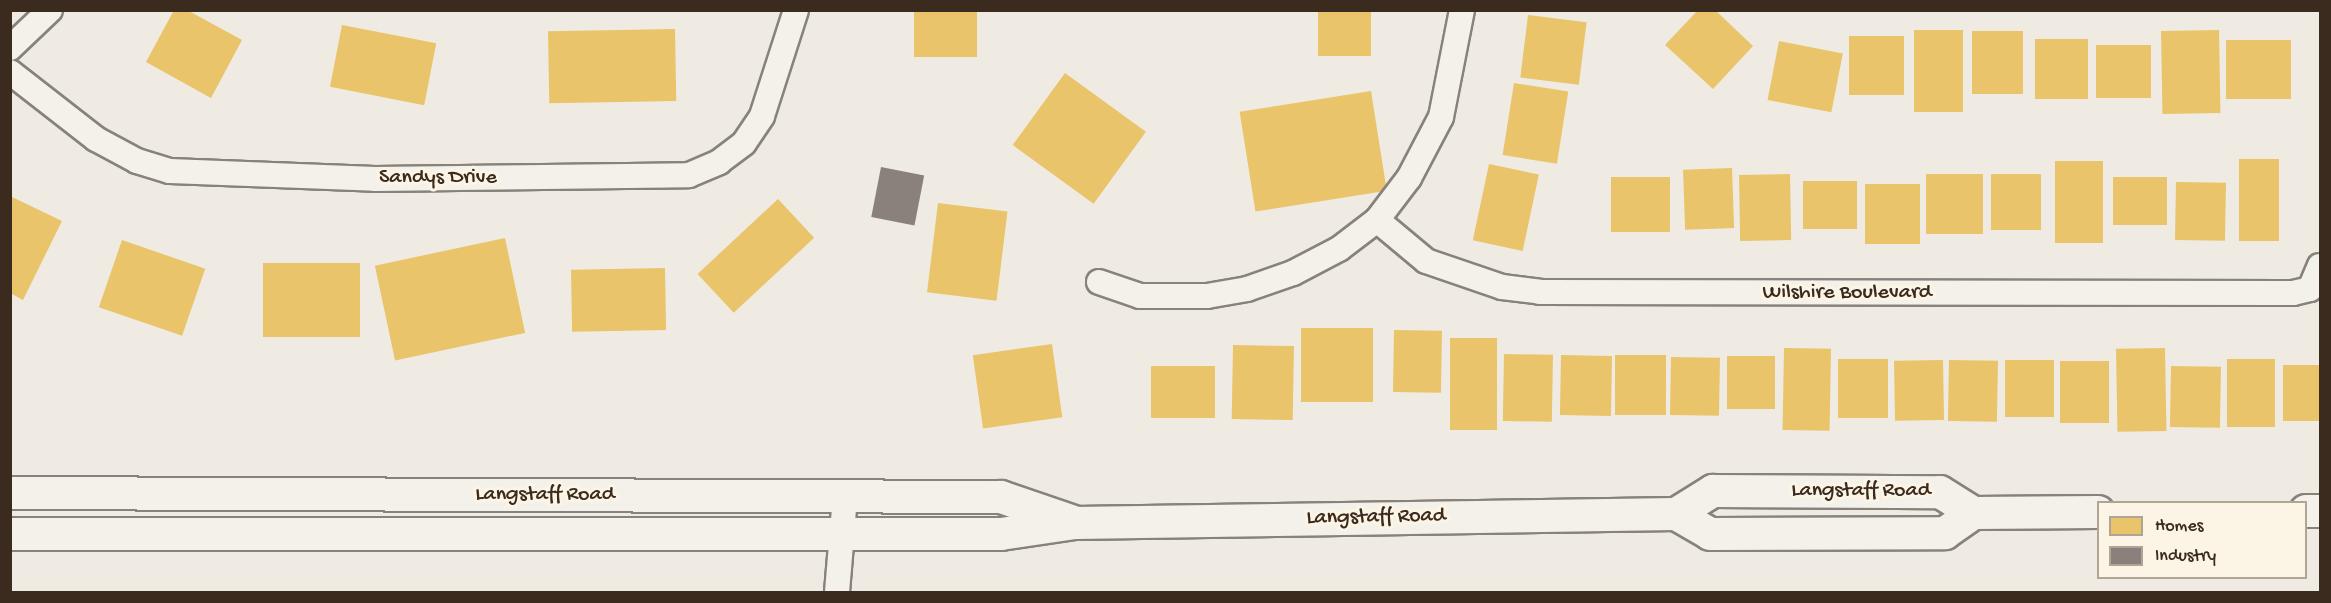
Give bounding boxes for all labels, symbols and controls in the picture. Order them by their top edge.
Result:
street label: Sandys Drive [379,166,497,192]
street label: Wilshire Boulevard [1762,281,1932,307]
street label: Langstaff Road [1791,479,1931,505]
street label: Langstaff Road [475,483,615,509]
legend [2097,501,2307,579]
street label: Langstaff Road [1306,504,1446,532]
text: Homes [2155,516,2203,537]
text: Industry [2155,546,2216,567]

